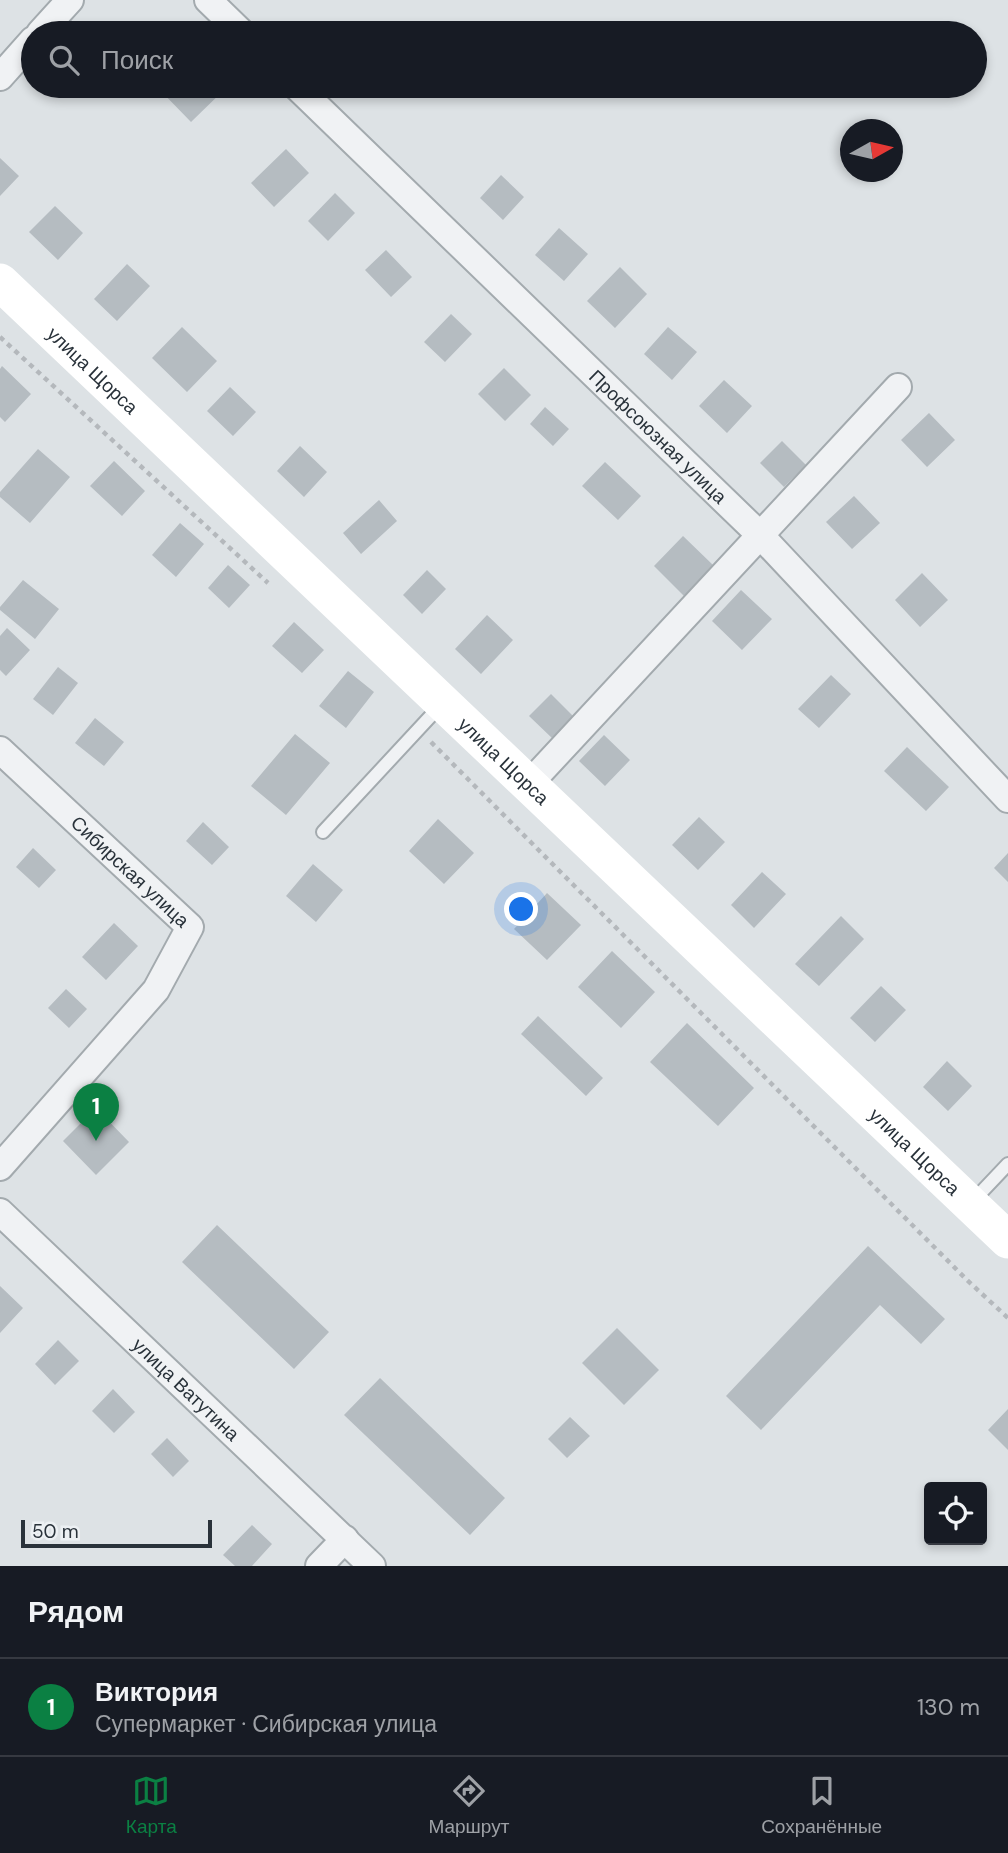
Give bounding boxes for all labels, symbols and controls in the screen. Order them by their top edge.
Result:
search box [21,21,987,98]
icon: search [45,41,83,79]
text: Поиск [101,43,173,77]
north arrow [840,119,903,182]
street label: улица Щорса [42,321,144,420]
street label: Профсоюзная улица [584,364,732,510]
street label: улица Щорса [453,712,555,811]
street label: Сибирская улица [65,810,195,933]
your location [504,892,538,926]
pin: 1 [73,1083,119,1141]
street label: улица Щорса [864,1103,966,1201]
street label: улица Ватутина [127,1333,245,1447]
map controls [924,1482,987,1545]
button: locate [924,1482,987,1545]
scale bar [21,1517,212,1549]
text: 50 m [32,1519,79,1544]
text: Рядом [28,1592,124,1631]
text: Виктория [95,1675,218,1709]
text: 1 [47,1692,55,1722]
text: 130 m [917,1692,980,1722]
text: Супермаркет · Сибирская улица [95,1709,437,1739]
tab: Карта [126,1772,177,1839]
tab: Маршрут [428,1772,509,1839]
tab: Сохранённые [761,1772,882,1839]

